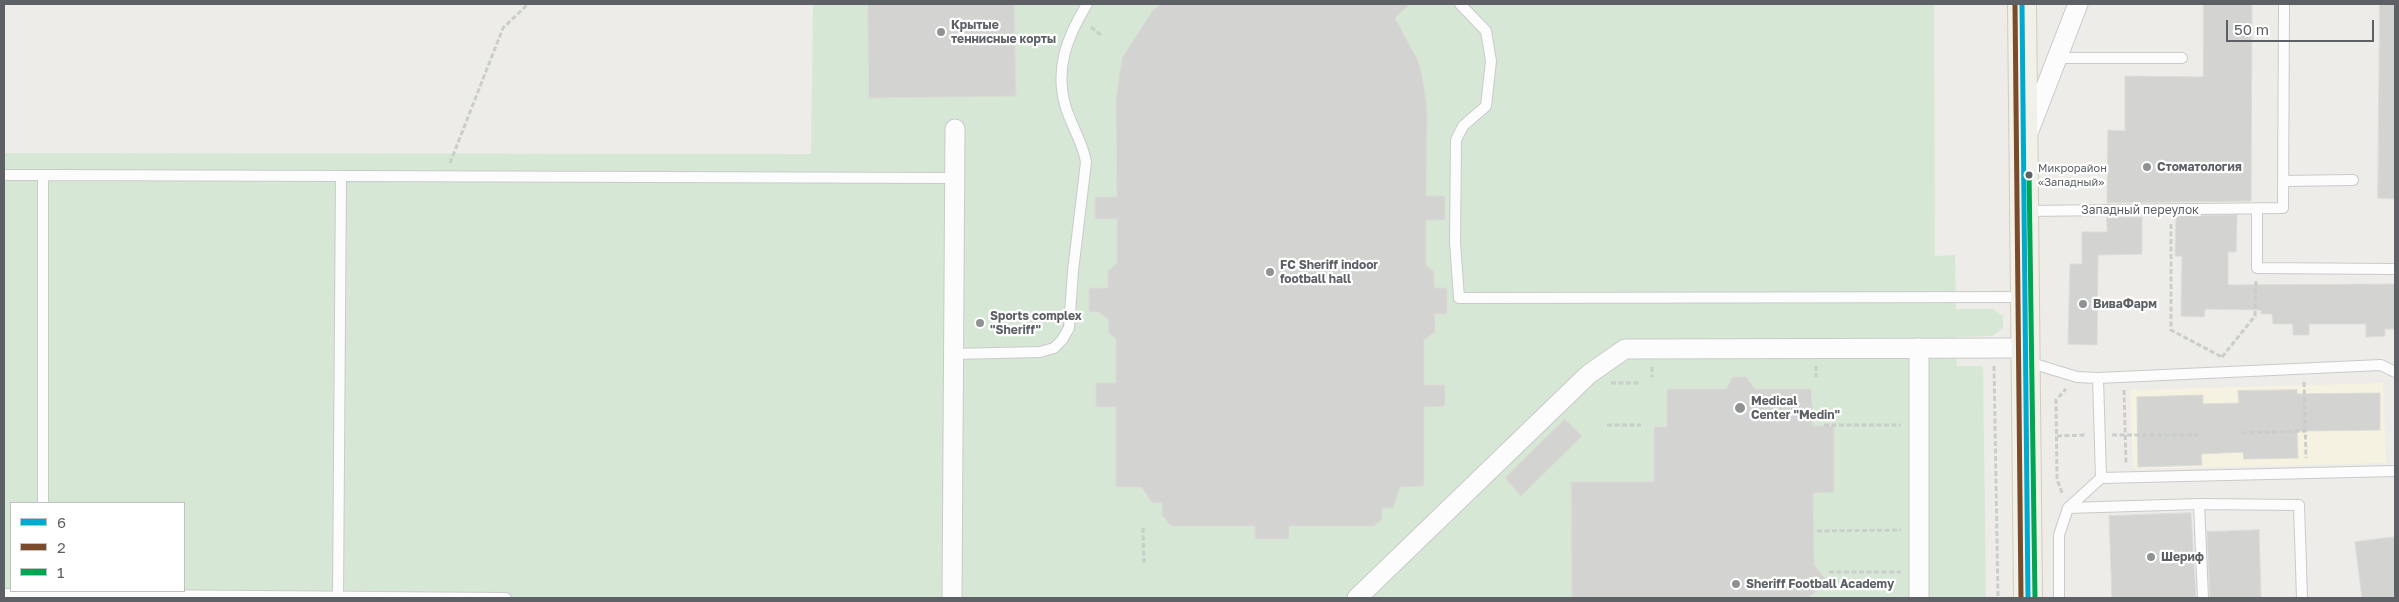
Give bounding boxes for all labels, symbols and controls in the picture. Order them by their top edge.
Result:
scale bar [2229,10,2376,42]
place label: Крытые теннисные корты [951,18,1056,46]
text: 50 m [2234,20,2269,38]
marker: Крытые теннисные корты [935,26,947,38]
place label: Стоматология [2157,160,2242,174]
marker: Стоматология [2141,161,2153,173]
place label: Микрорайон «Западный» [2038,162,2107,188]
marker: Микрорайон «Западный» [2024,170,2034,180]
street label: Западный переулок [2081,203,2199,217]
place label: FC Sheriff indoor football hall [1280,258,1378,286]
marker: FC Sheriff indoor football hall [1264,266,1276,278]
place label: ВиваФарм [2093,297,2157,311]
marker: ВиваФарм [2077,298,2089,310]
place label: Sports complex "Sheriff" [990,309,1082,337]
marker: Sports complex "Sheriff" [974,317,986,329]
place label: Medical Center "Medin" [1751,394,1840,422]
marker: Medical Center "Medin" [1733,401,1747,415]
legend [10,502,185,592]
text: 6 [57,513,66,531]
text: 2 [57,538,66,556]
place label: Шериф [2161,550,2204,564]
marker: Шериф [2145,551,2157,563]
text: 1 [57,563,64,581]
place label: Sheriff Football Academy [1746,577,1894,591]
marker: Sheriff Football Academy [1730,578,1742,590]

